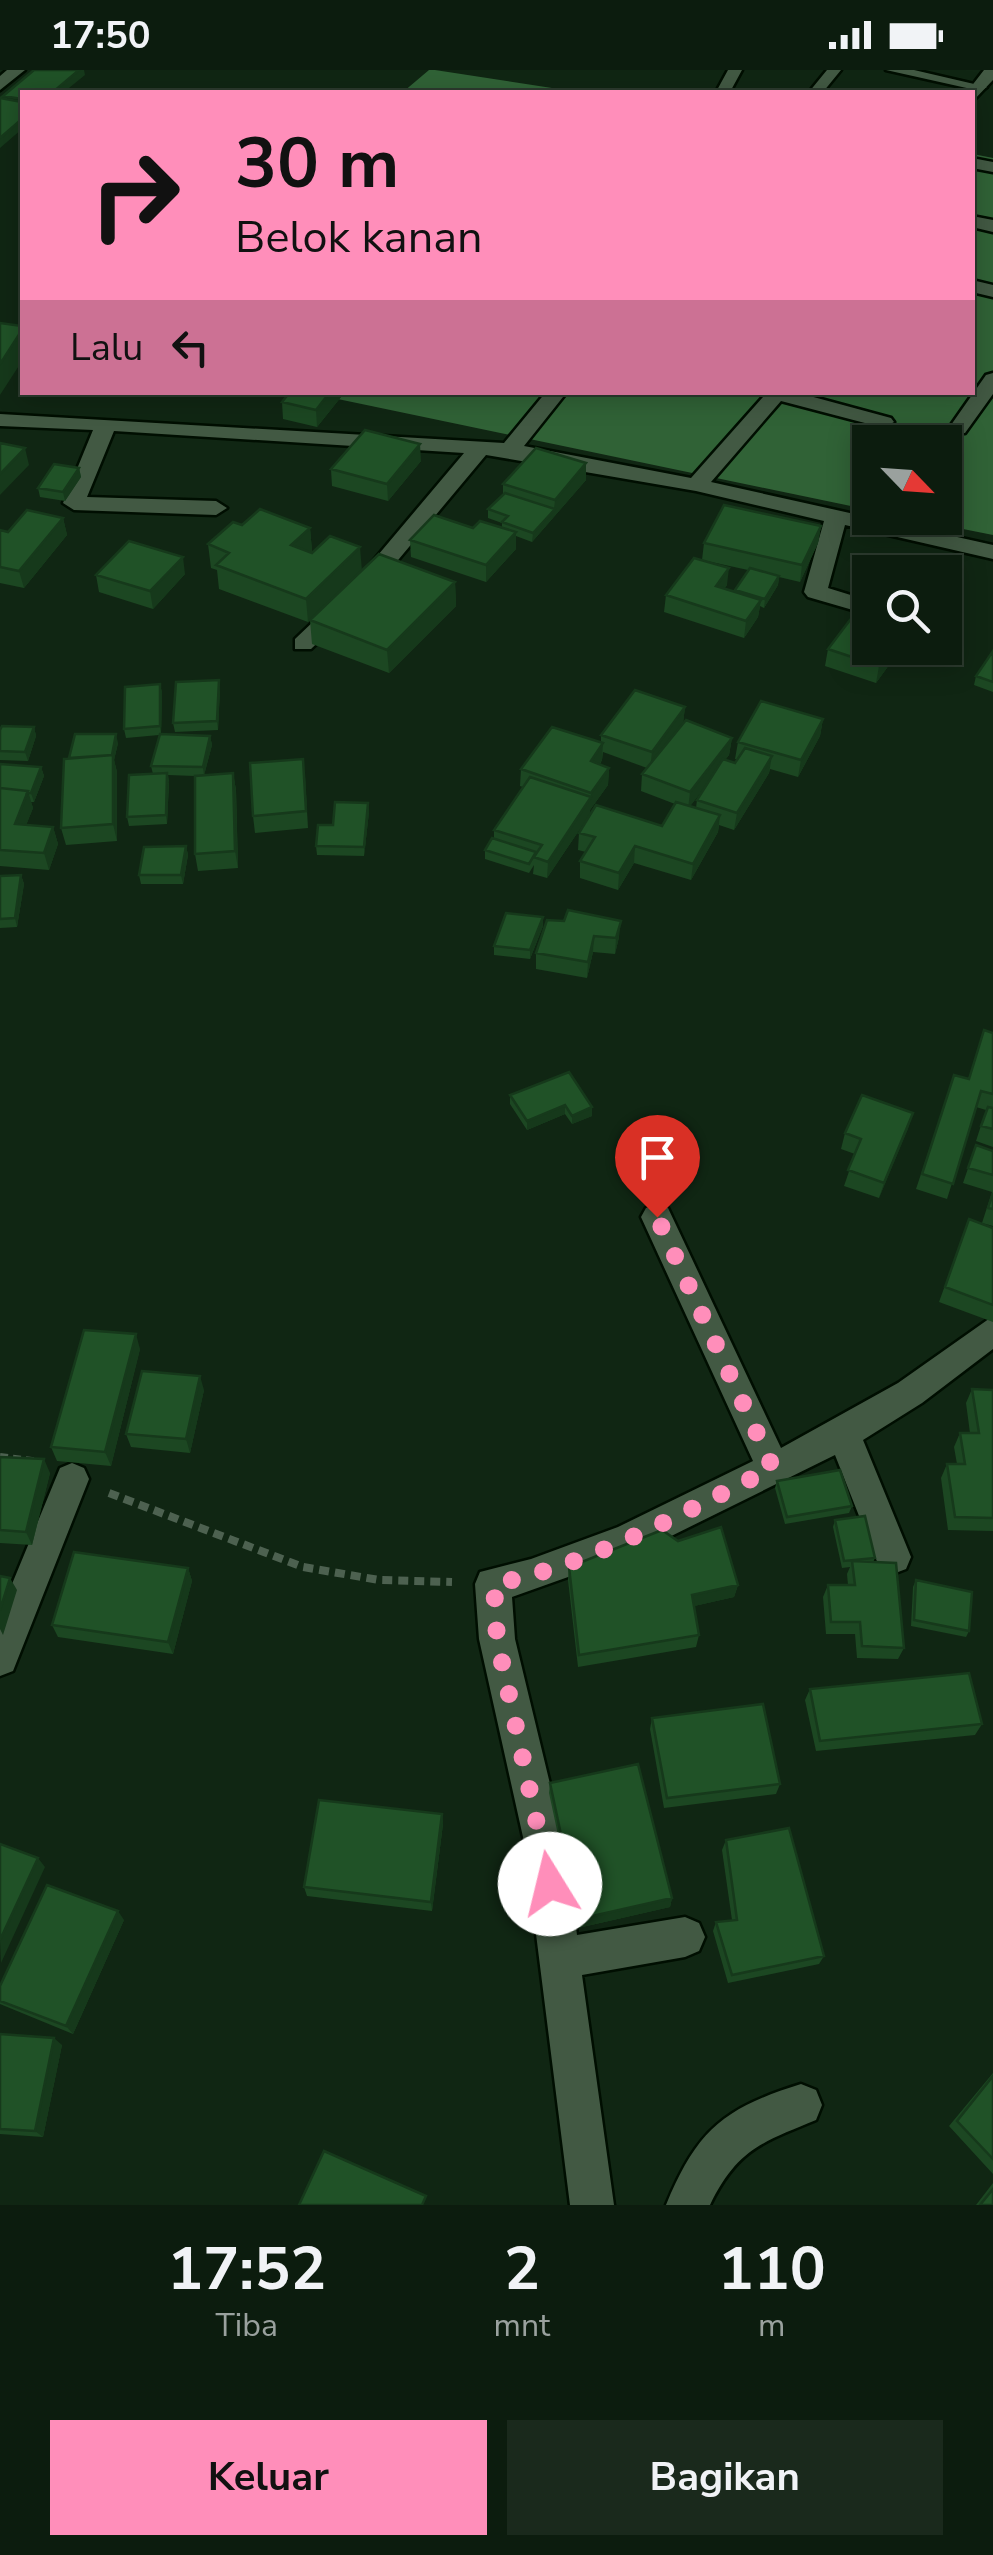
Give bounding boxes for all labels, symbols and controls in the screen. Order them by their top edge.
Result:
text: 17:50 [50,10,151,61]
text: 30 m [235,116,399,212]
icon: right [70,130,200,260]
text: Belok kanan [235,207,483,268]
icon: left [163,320,218,375]
text: Lalu [70,322,143,373]
north arrow [852,425,962,535]
map controls [852,425,962,665]
button: search [852,555,962,665]
pin [615,1115,700,1218]
icon: arrive [630,1130,685,1185]
position arrow [498,1832,602,1936]
text: 17:52 [167,2228,326,2310]
text: 2 [504,2228,540,2310]
text: 110 [718,2228,826,2310]
text: Tiba [216,2304,278,2347]
text: mnt [494,2304,550,2347]
text: m [758,2304,785,2347]
button: Keluar [50,2420,487,2535]
button: Bagikan [507,2420,943,2535]

